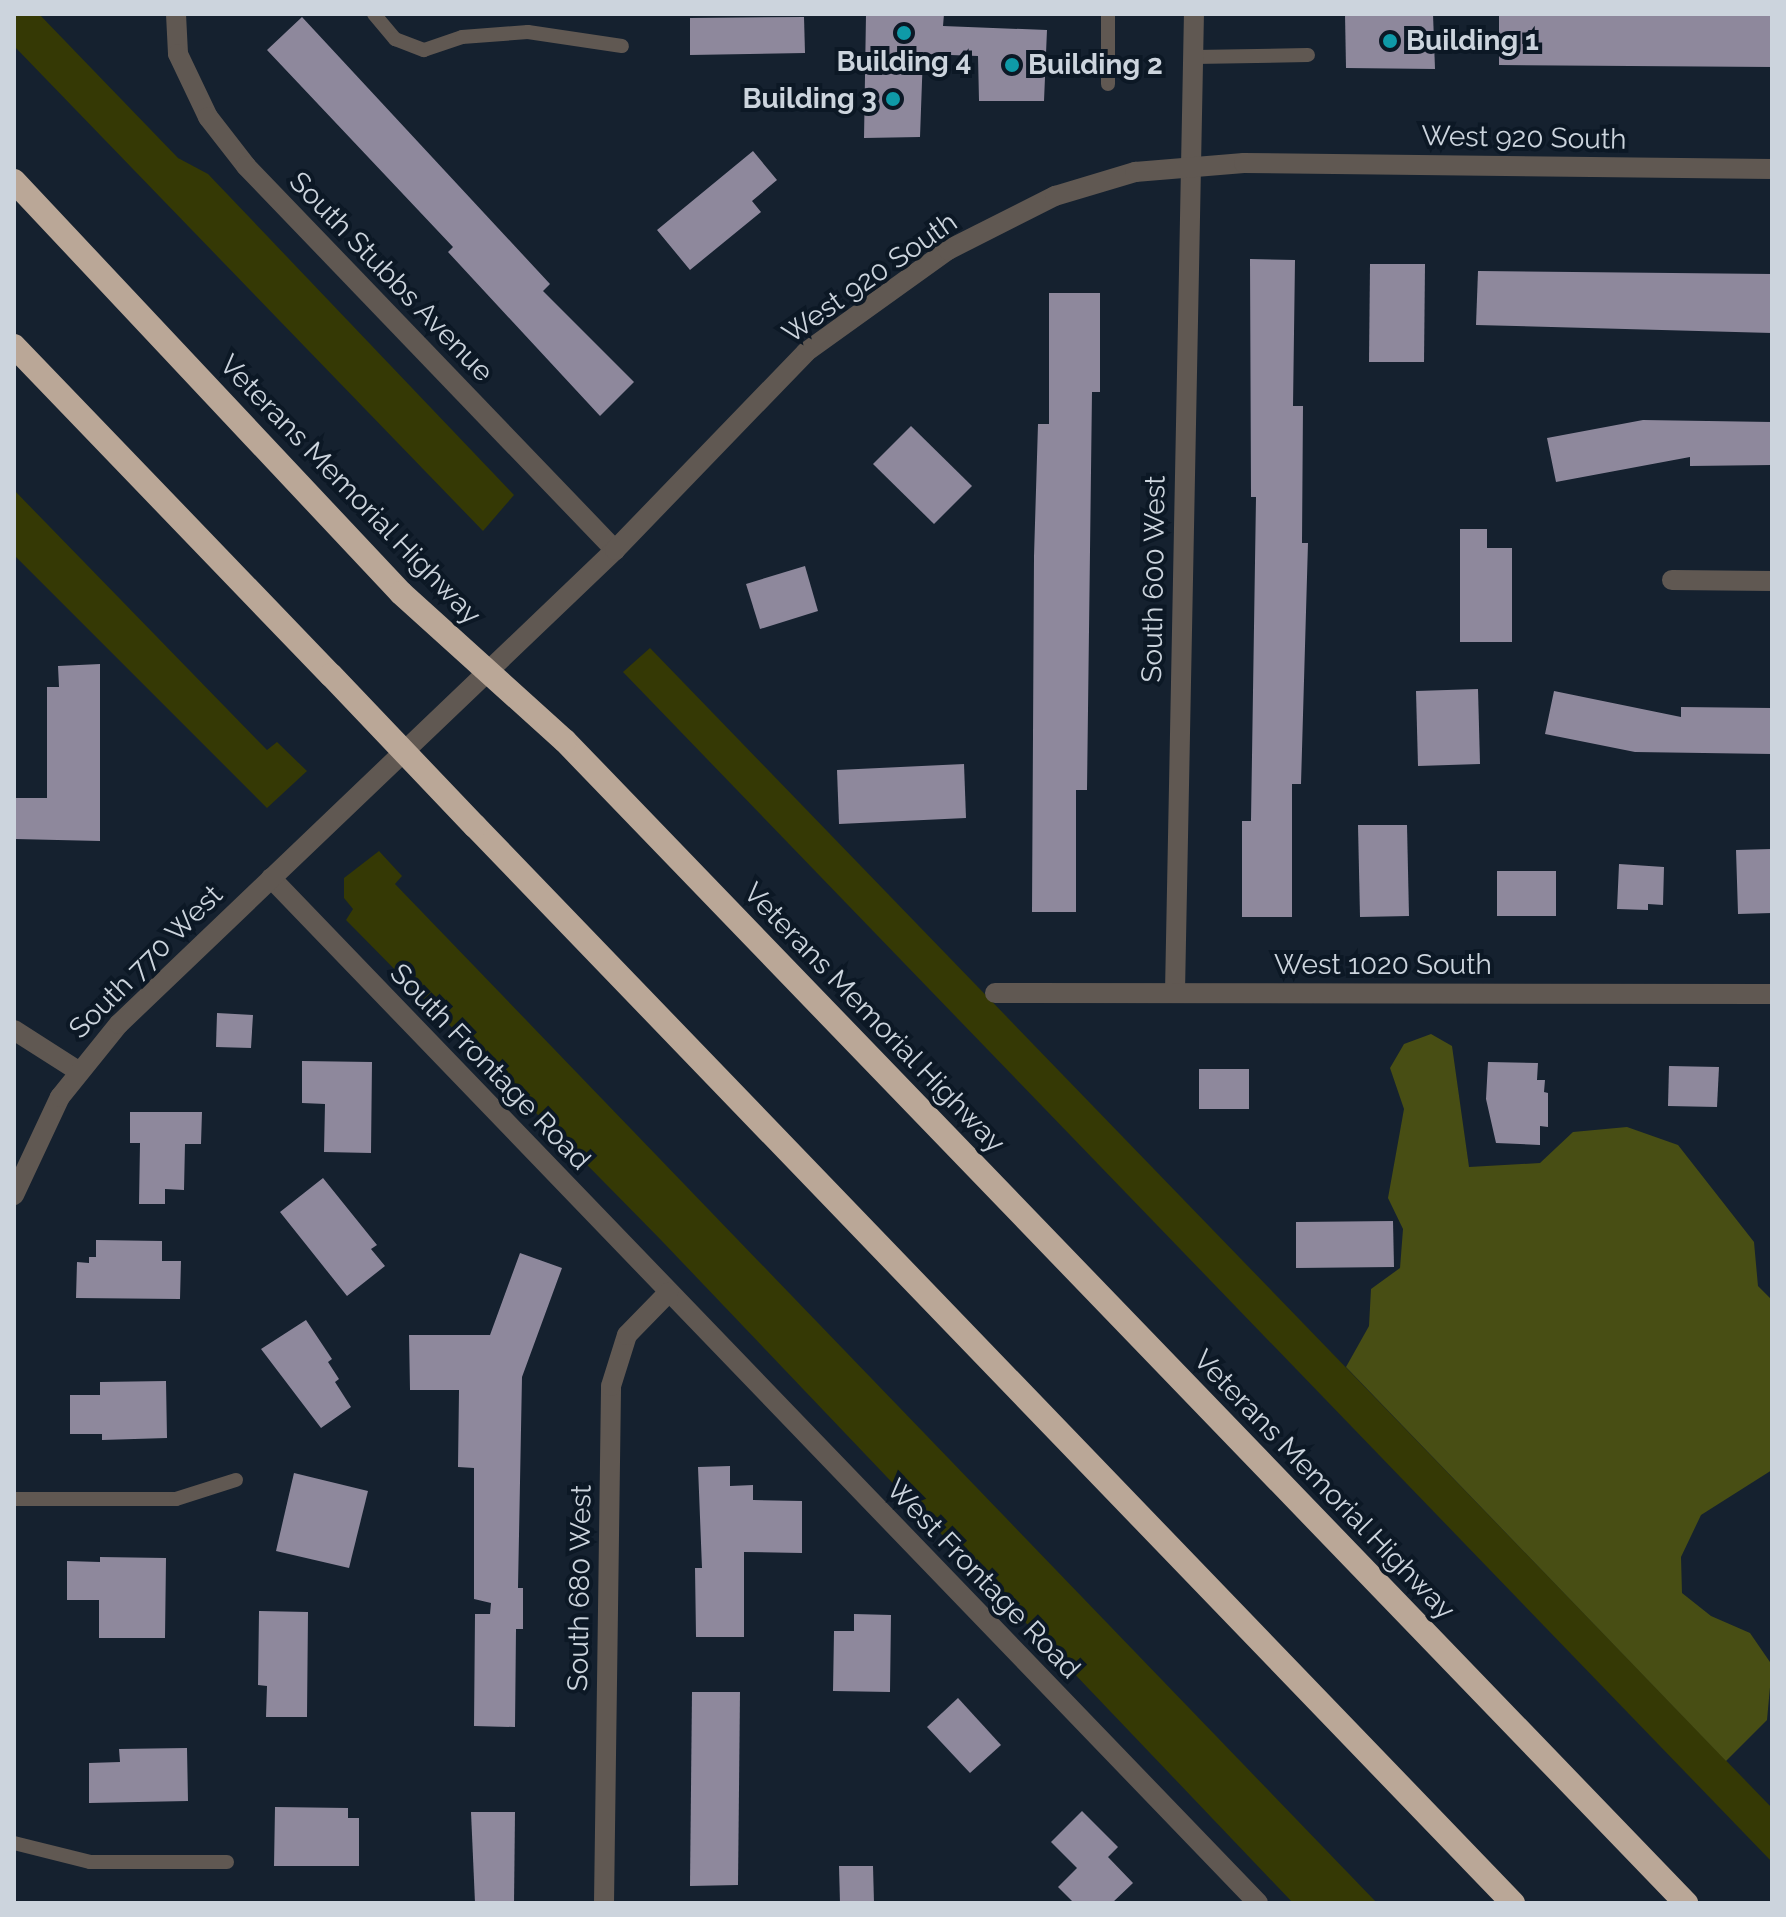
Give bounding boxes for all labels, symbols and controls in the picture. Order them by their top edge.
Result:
marker: Building 4 [895,24,913,42]
place label: Building 1 [1406,24,1539,58]
marker: Building 1 [1381,32,1399,50]
place label: Building 4 [837,45,971,79]
place label: Building 2 [1028,48,1163,82]
marker: Building 2 [1003,56,1021,74]
place label: Building 3 [742,82,877,116]
marker: Building 3 [884,90,902,108]
street label: West 920 South [1421,119,1627,157]
street label: South Stubbs Avenue [282,165,500,389]
street label: West 920 South [776,205,964,351]
street label: Veterans Memorial Highway [212,348,488,632]
street label: South 600 West [1135,475,1173,683]
street label: Veterans Memorial Highway [736,876,1012,1160]
street label: South 770 West [62,878,230,1046]
street label: West 1020 South [1274,948,1492,982]
street label: South Frontage Road [383,957,597,1177]
street label: Veterans Memorial Highway [1186,1343,1462,1627]
street label: West Frontage Road [879,1472,1087,1686]
street label: South 680 West [561,1484,599,1692]

